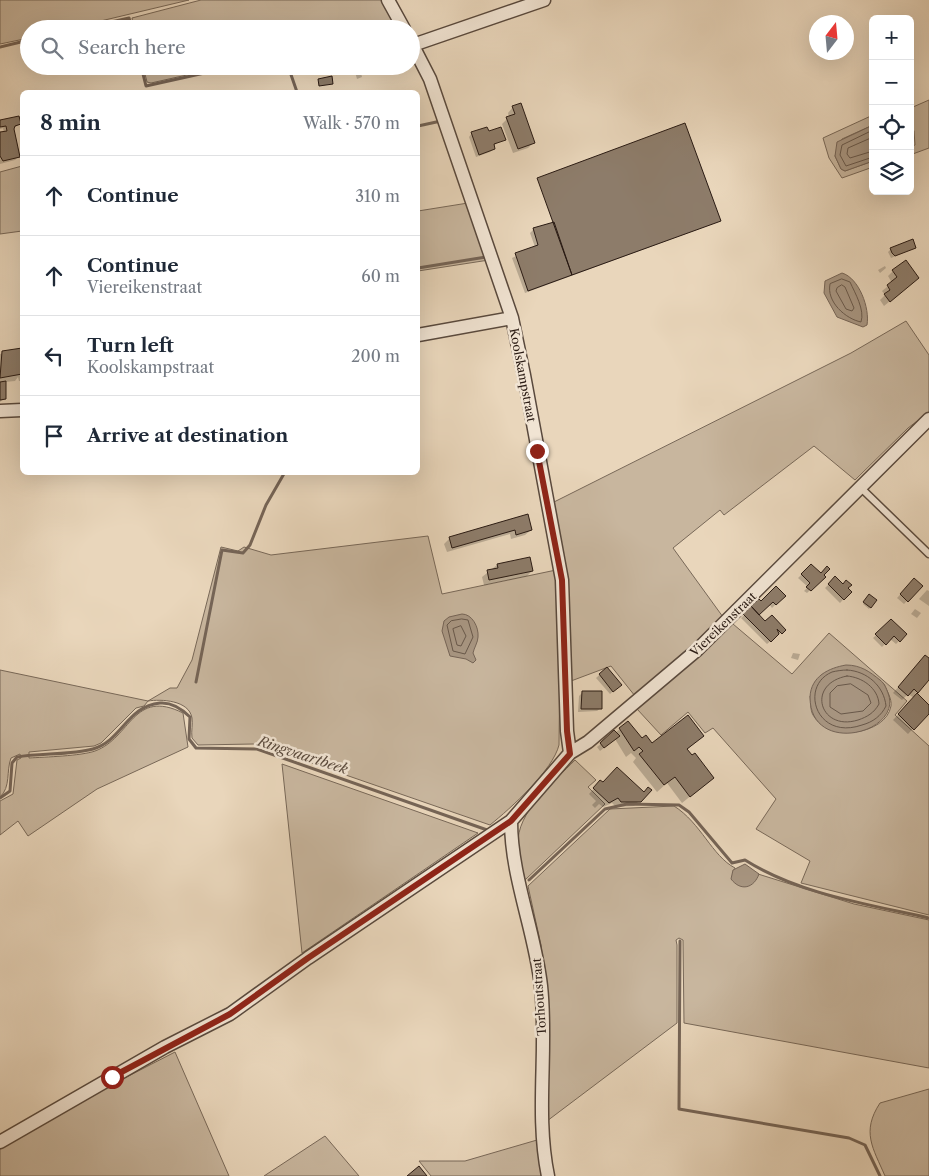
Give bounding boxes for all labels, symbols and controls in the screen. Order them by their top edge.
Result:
north arrow [809,15,854,60]
map controls [869,15,914,195]
button: + [869,15,914,60]
search box [20,20,420,75]
icon: search [38,34,66,62]
text: Search here [78,36,186,59]
button: − [869,60,914,105]
button: locate [869,105,914,150]
text: 8 min [40,110,101,135]
text: Walk · 570 m [303,113,400,133]
button: layers [869,150,914,195]
icon: ahead [40,182,68,210]
text: Continue [87,184,179,207]
text: 310 m [355,186,400,206]
text: Continue [87,254,179,277]
icon: ahead [40,262,68,290]
text: 60 m [361,266,400,286]
text: Viereikenstraat [87,277,202,297]
street label: Koolskampstraat [507,327,540,424]
text: Turn left [87,334,174,357]
icon: left [40,342,68,370]
text: 200 m [351,346,400,366]
text: Koolskampstraat [87,357,214,377]
icon: arrive [40,422,68,450]
text: Arrive at destination [87,424,288,447]
route end [526,440,549,463]
street label: Viereikenstraat [686,588,760,660]
water label: Ringvaartbeek [255,732,351,778]
street label: Torhoutstraat [529,957,549,1036]
route start [101,1066,124,1089]

